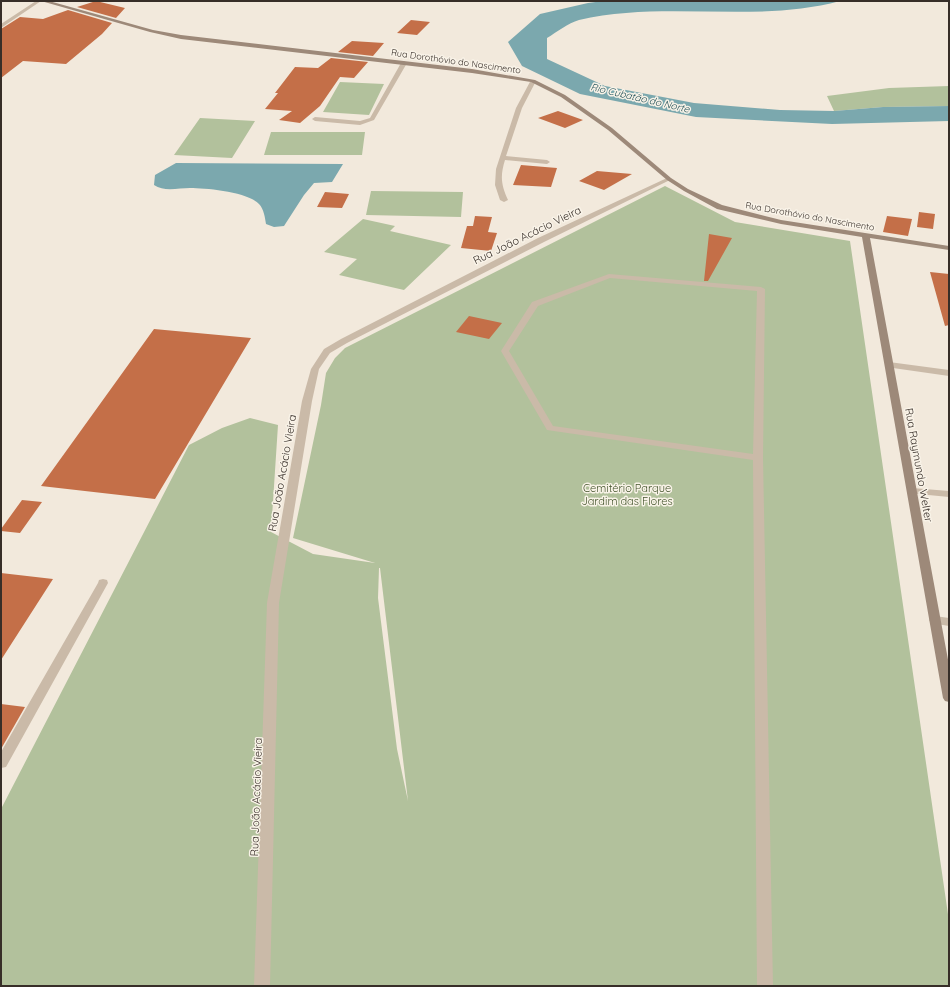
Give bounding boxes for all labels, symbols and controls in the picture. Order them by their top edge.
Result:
street label: Rua Dorothóvio do Nascimento [390,46,522,76]
water label: Rio Cubatão do Norte [589,80,691,116]
street label: Rua Dorothóvio do Nascimento [745,199,875,233]
street label: Rua João Acácio Vieira [471,203,583,267]
street label: Rua Raymundo Welter [902,407,936,524]
street label: Rua João Acácio Vieira [265,413,299,533]
park label: Cemitério Parque Jardim das Flores [581,481,673,508]
street label: Rua João Acácio Vieira [247,737,265,857]

